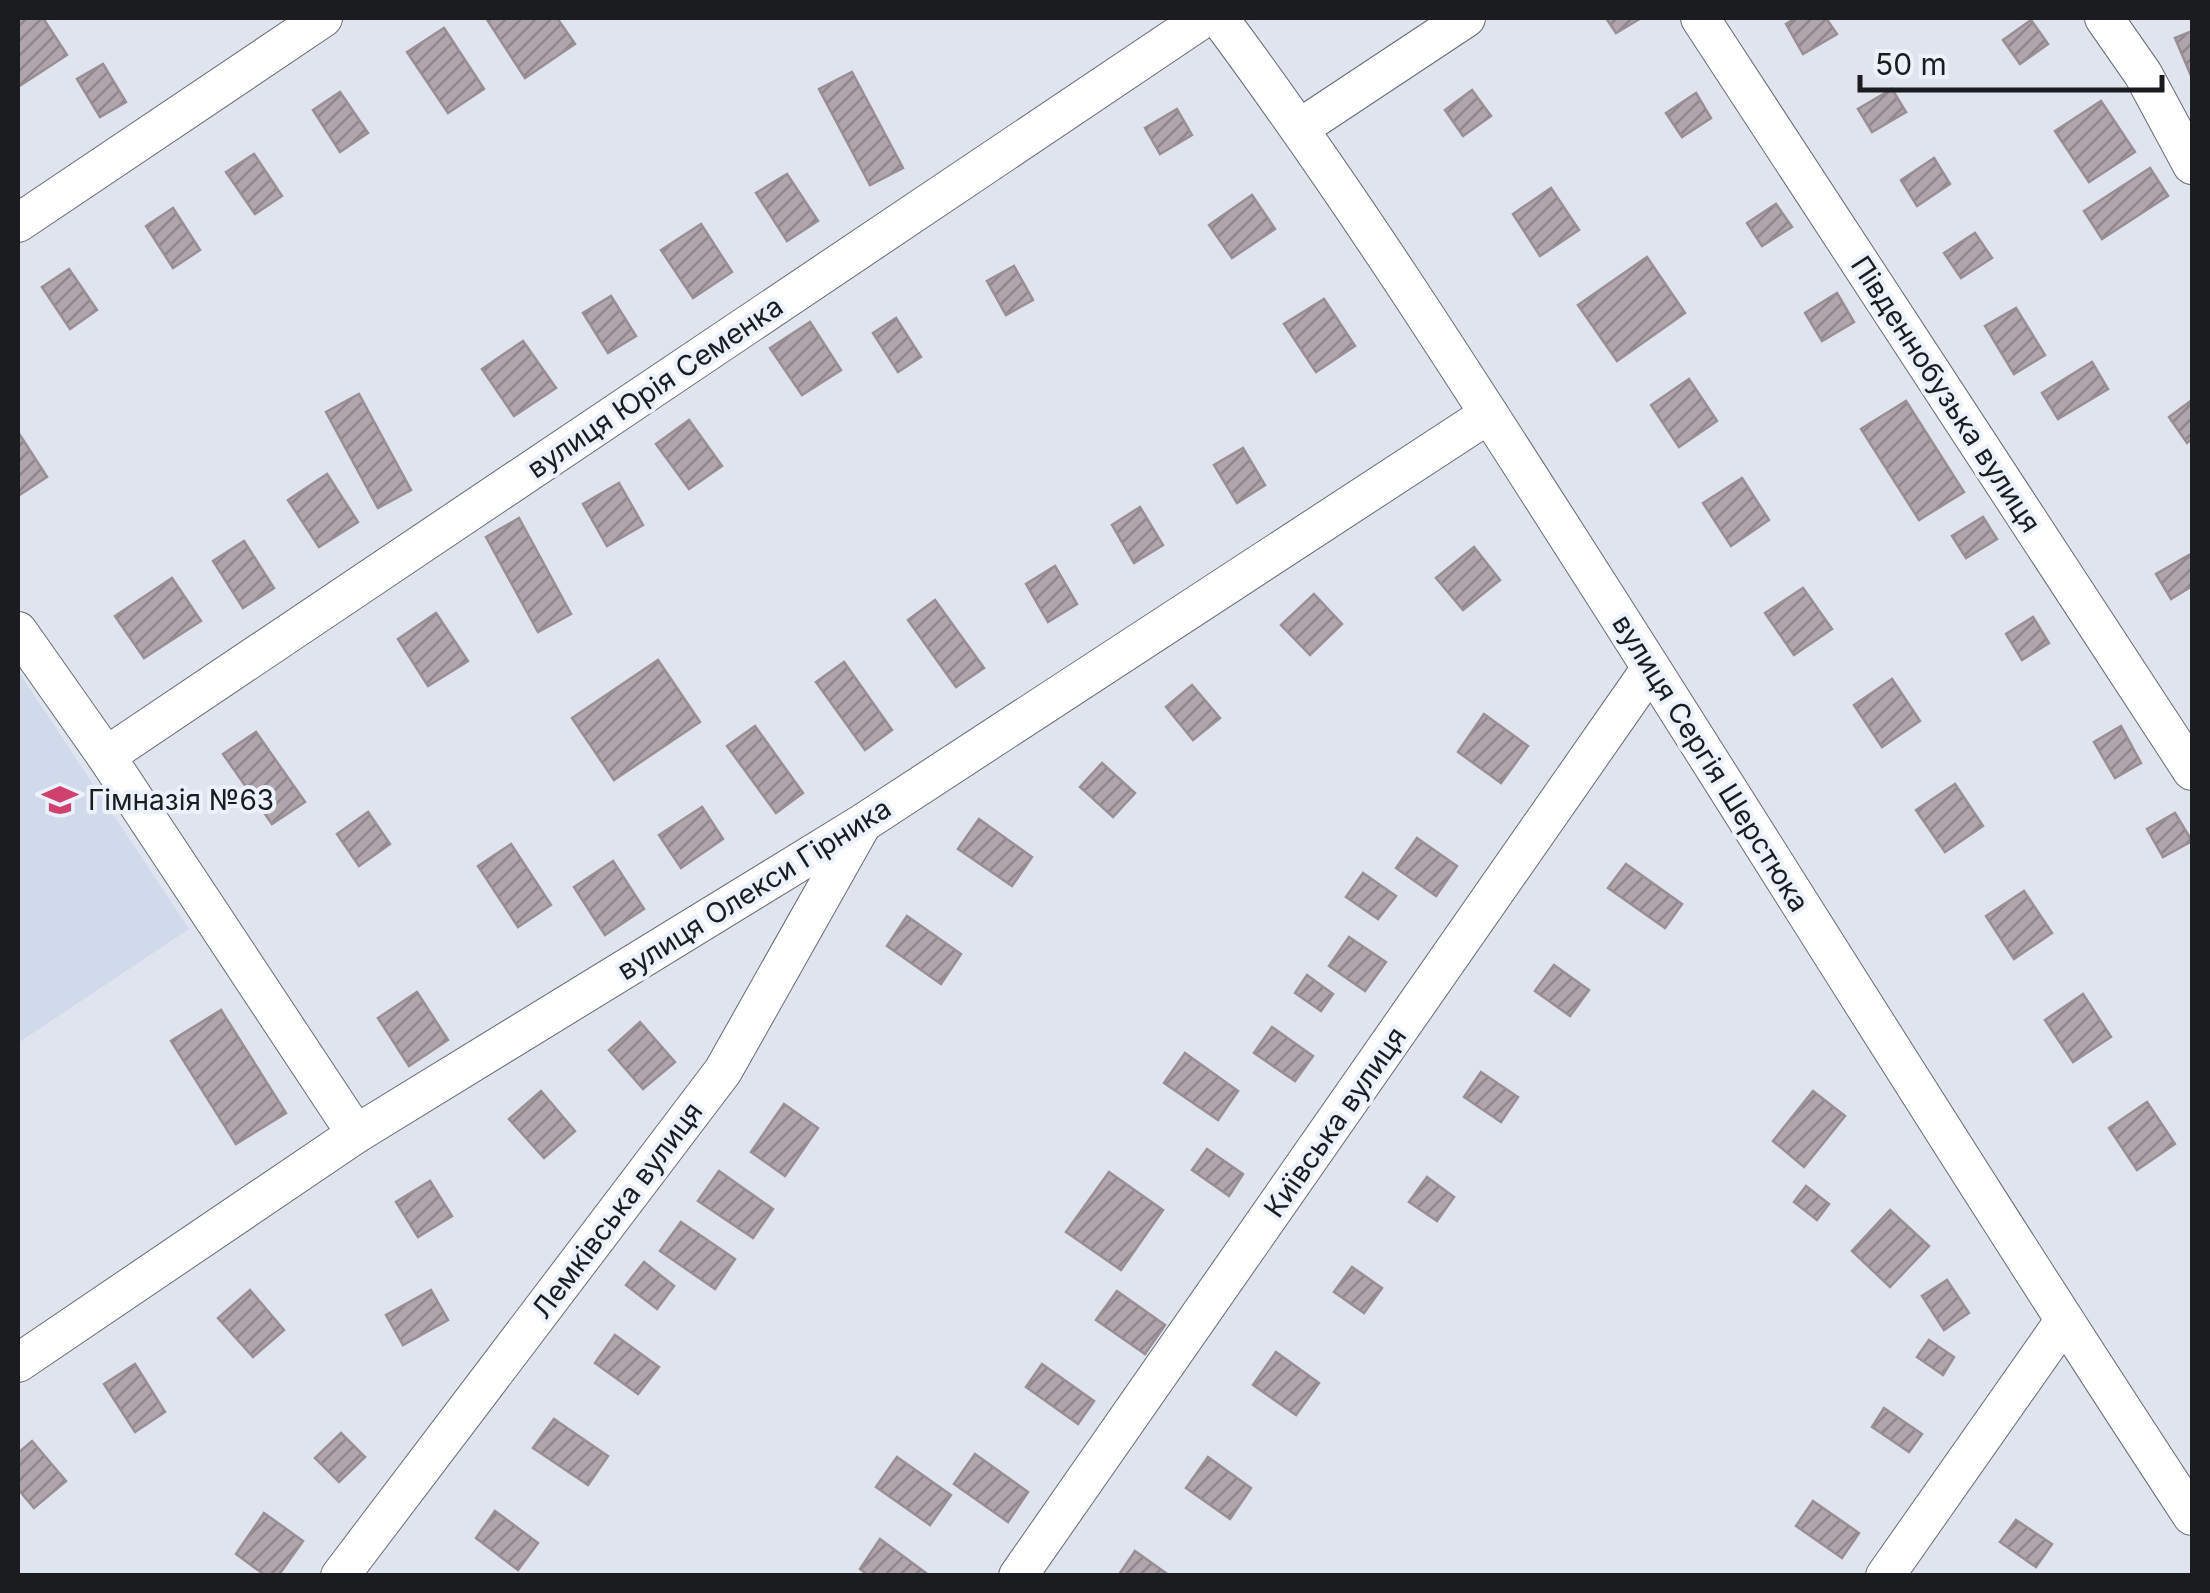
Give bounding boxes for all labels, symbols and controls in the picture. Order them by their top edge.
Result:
scale bar [1860,30,2162,92]
text: 50 m [1875,46,1947,82]
street label: Південнобузька вулиця [1844,250,2048,538]
street label: вулиця Юрія Семенка [521,289,789,485]
street label: вулиця Сергія Шерстюка [1605,608,1817,918]
school or university icon: Гімназія №63 [41,781,79,819]
place label: Гімназія №63 [88,783,274,817]
street label: вулиця Олекси Гірника [611,791,897,987]
street label: Київська вулиця [1257,1020,1413,1224]
street label: Лемківська вулиця [525,1095,709,1325]

